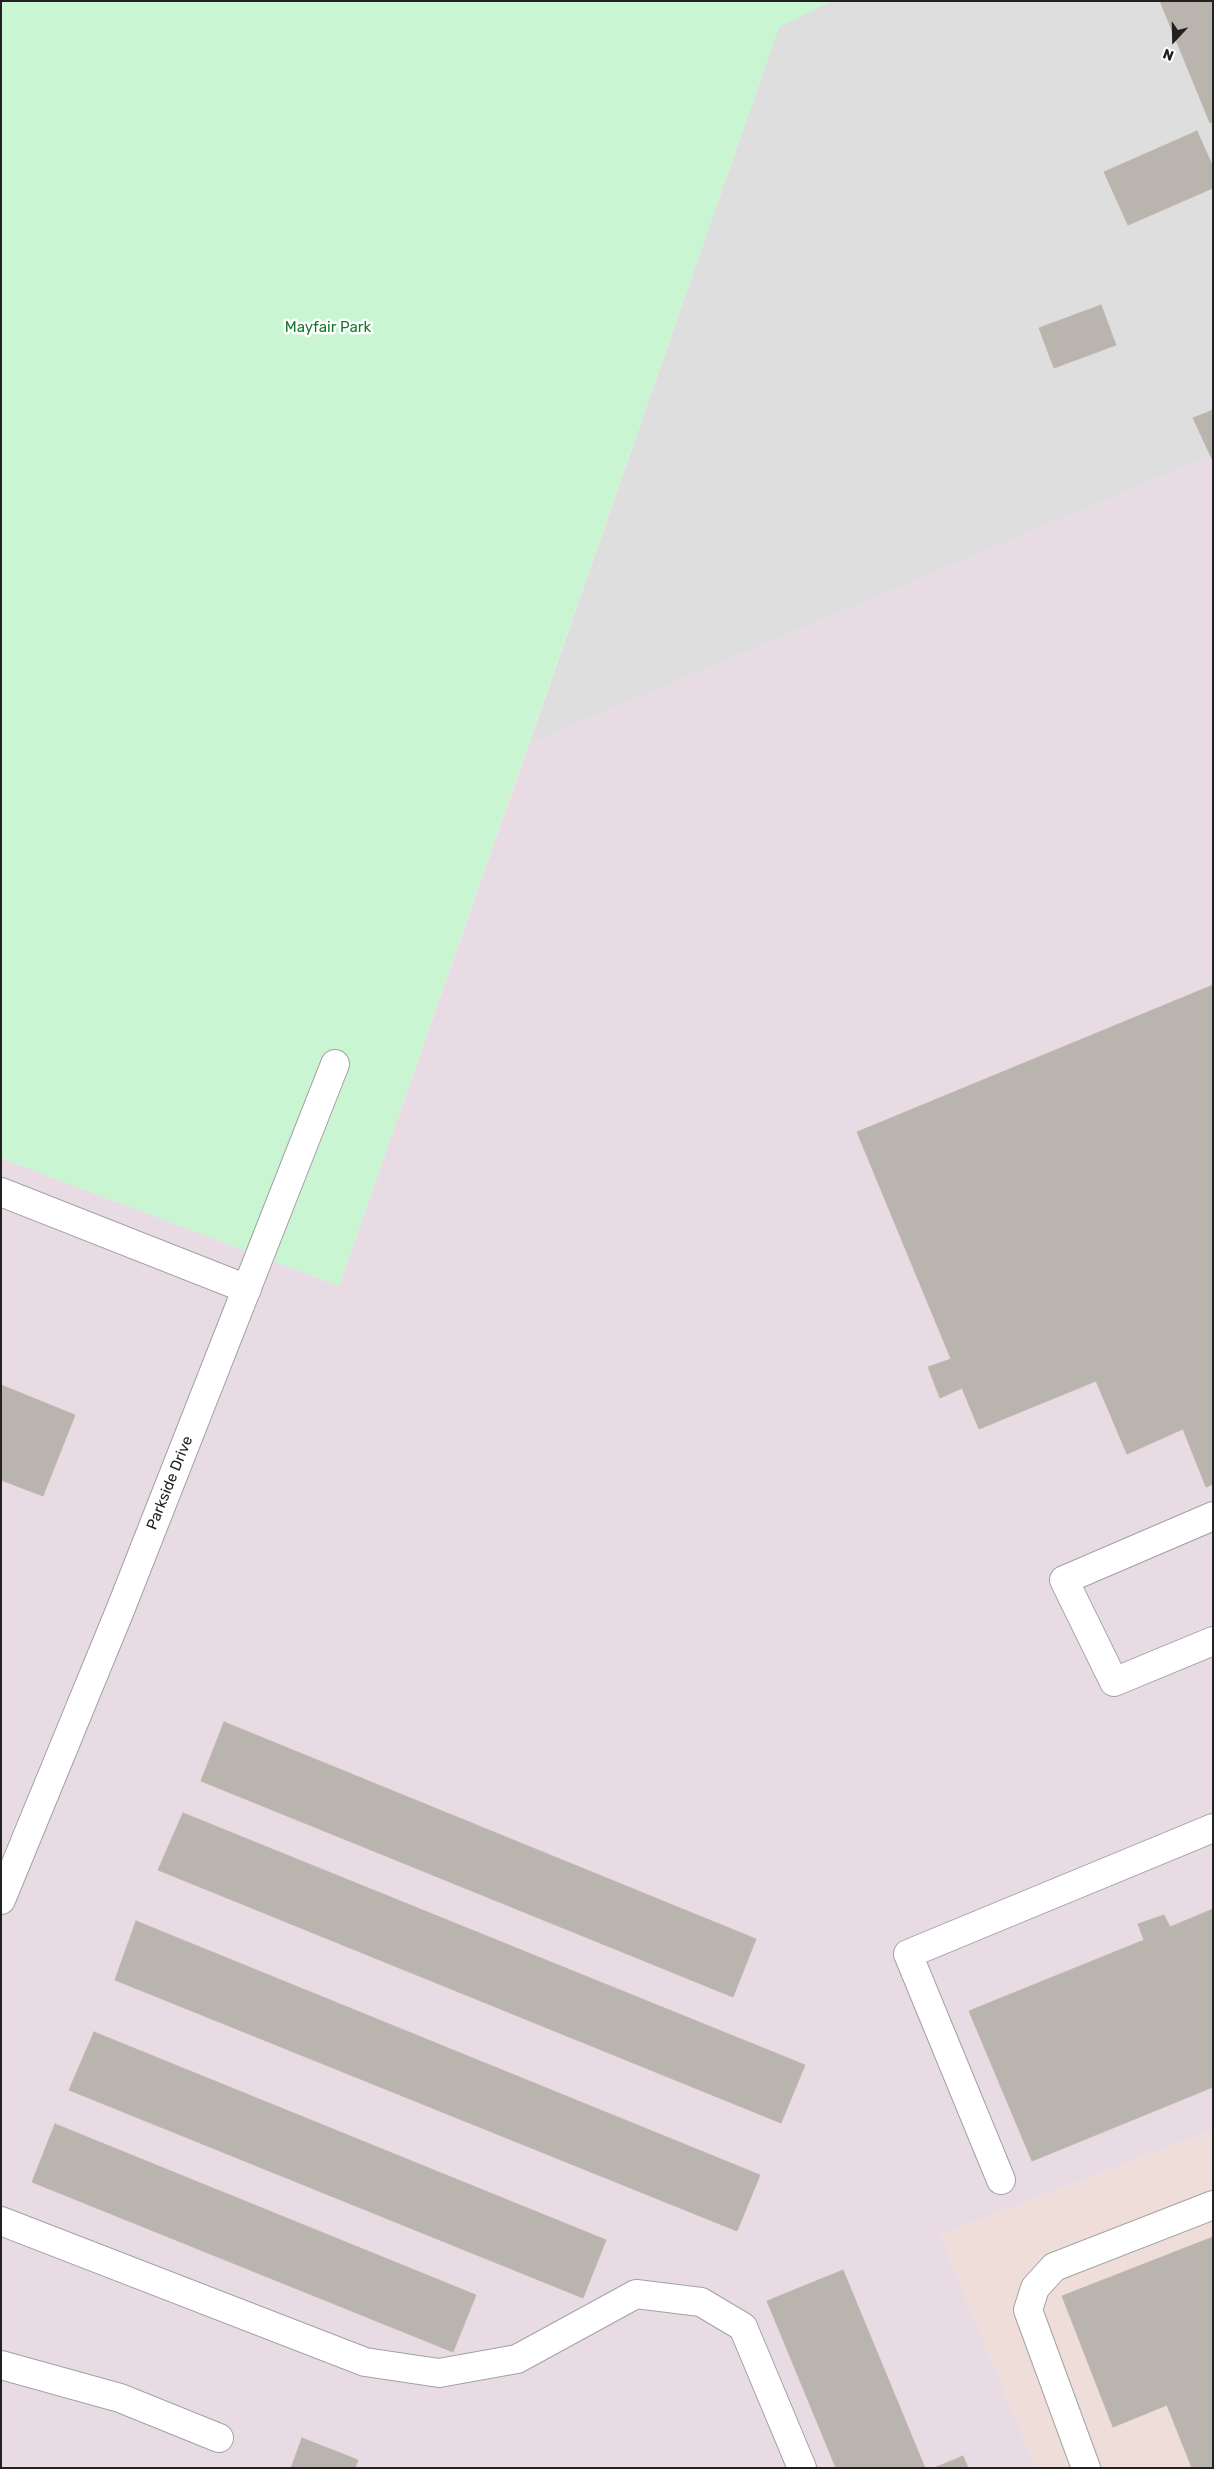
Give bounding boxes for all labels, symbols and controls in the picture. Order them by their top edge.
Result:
north arrow [1149,15,1199,65]
text: N [1161,45,1176,64]
park label: Mayfair Park [285,319,371,337]
street label: Parkside Drive [143,1434,197,1532]

